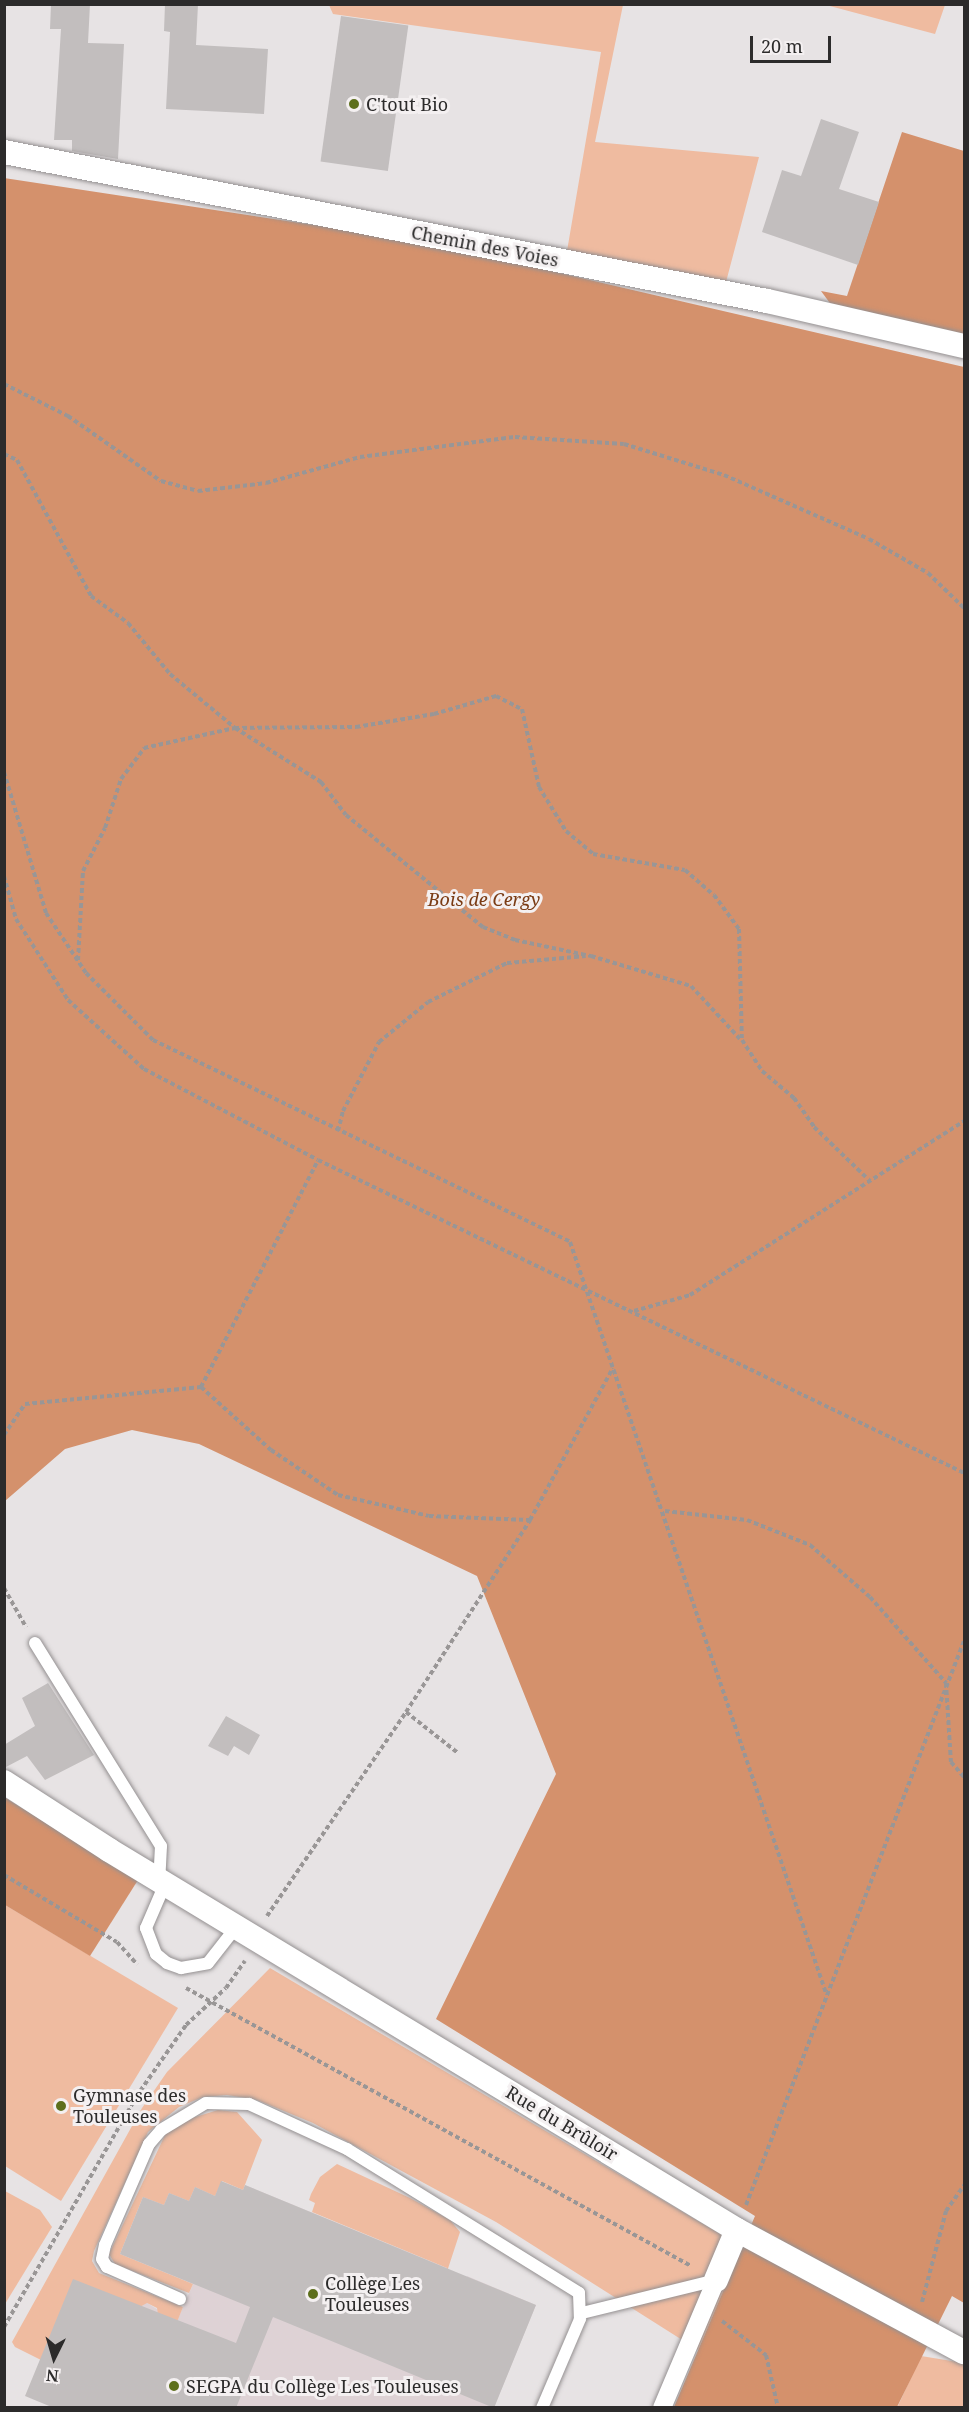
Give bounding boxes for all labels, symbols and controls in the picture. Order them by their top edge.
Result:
scale bar [753,24,834,62]
text: 20 m [761,34,803,58]
place label: C'tout Bio [366,93,448,115]
marker: C'tout Bio [347,97,361,111]
street label: Chemin des Voies [410,221,560,271]
park label: Bois de Cergy [428,888,540,910]
street label: Rue du Brûloir [502,2081,622,2165]
place label: Gymnase des Touleuses [73,2085,186,2128]
marker: Gymnase des Touleuses [54,2099,68,2113]
place label: Collège Les Touleuses [325,2273,420,2316]
marker: Collège Les Touleuses [306,2287,320,2301]
north arrow [24,2328,84,2388]
text: N [45,2364,60,2387]
place label: SEGPA du Collège Les Touleuses [186,2375,459,2397]
marker: SEGPA du Collège Les Touleuses [167,2379,181,2393]

